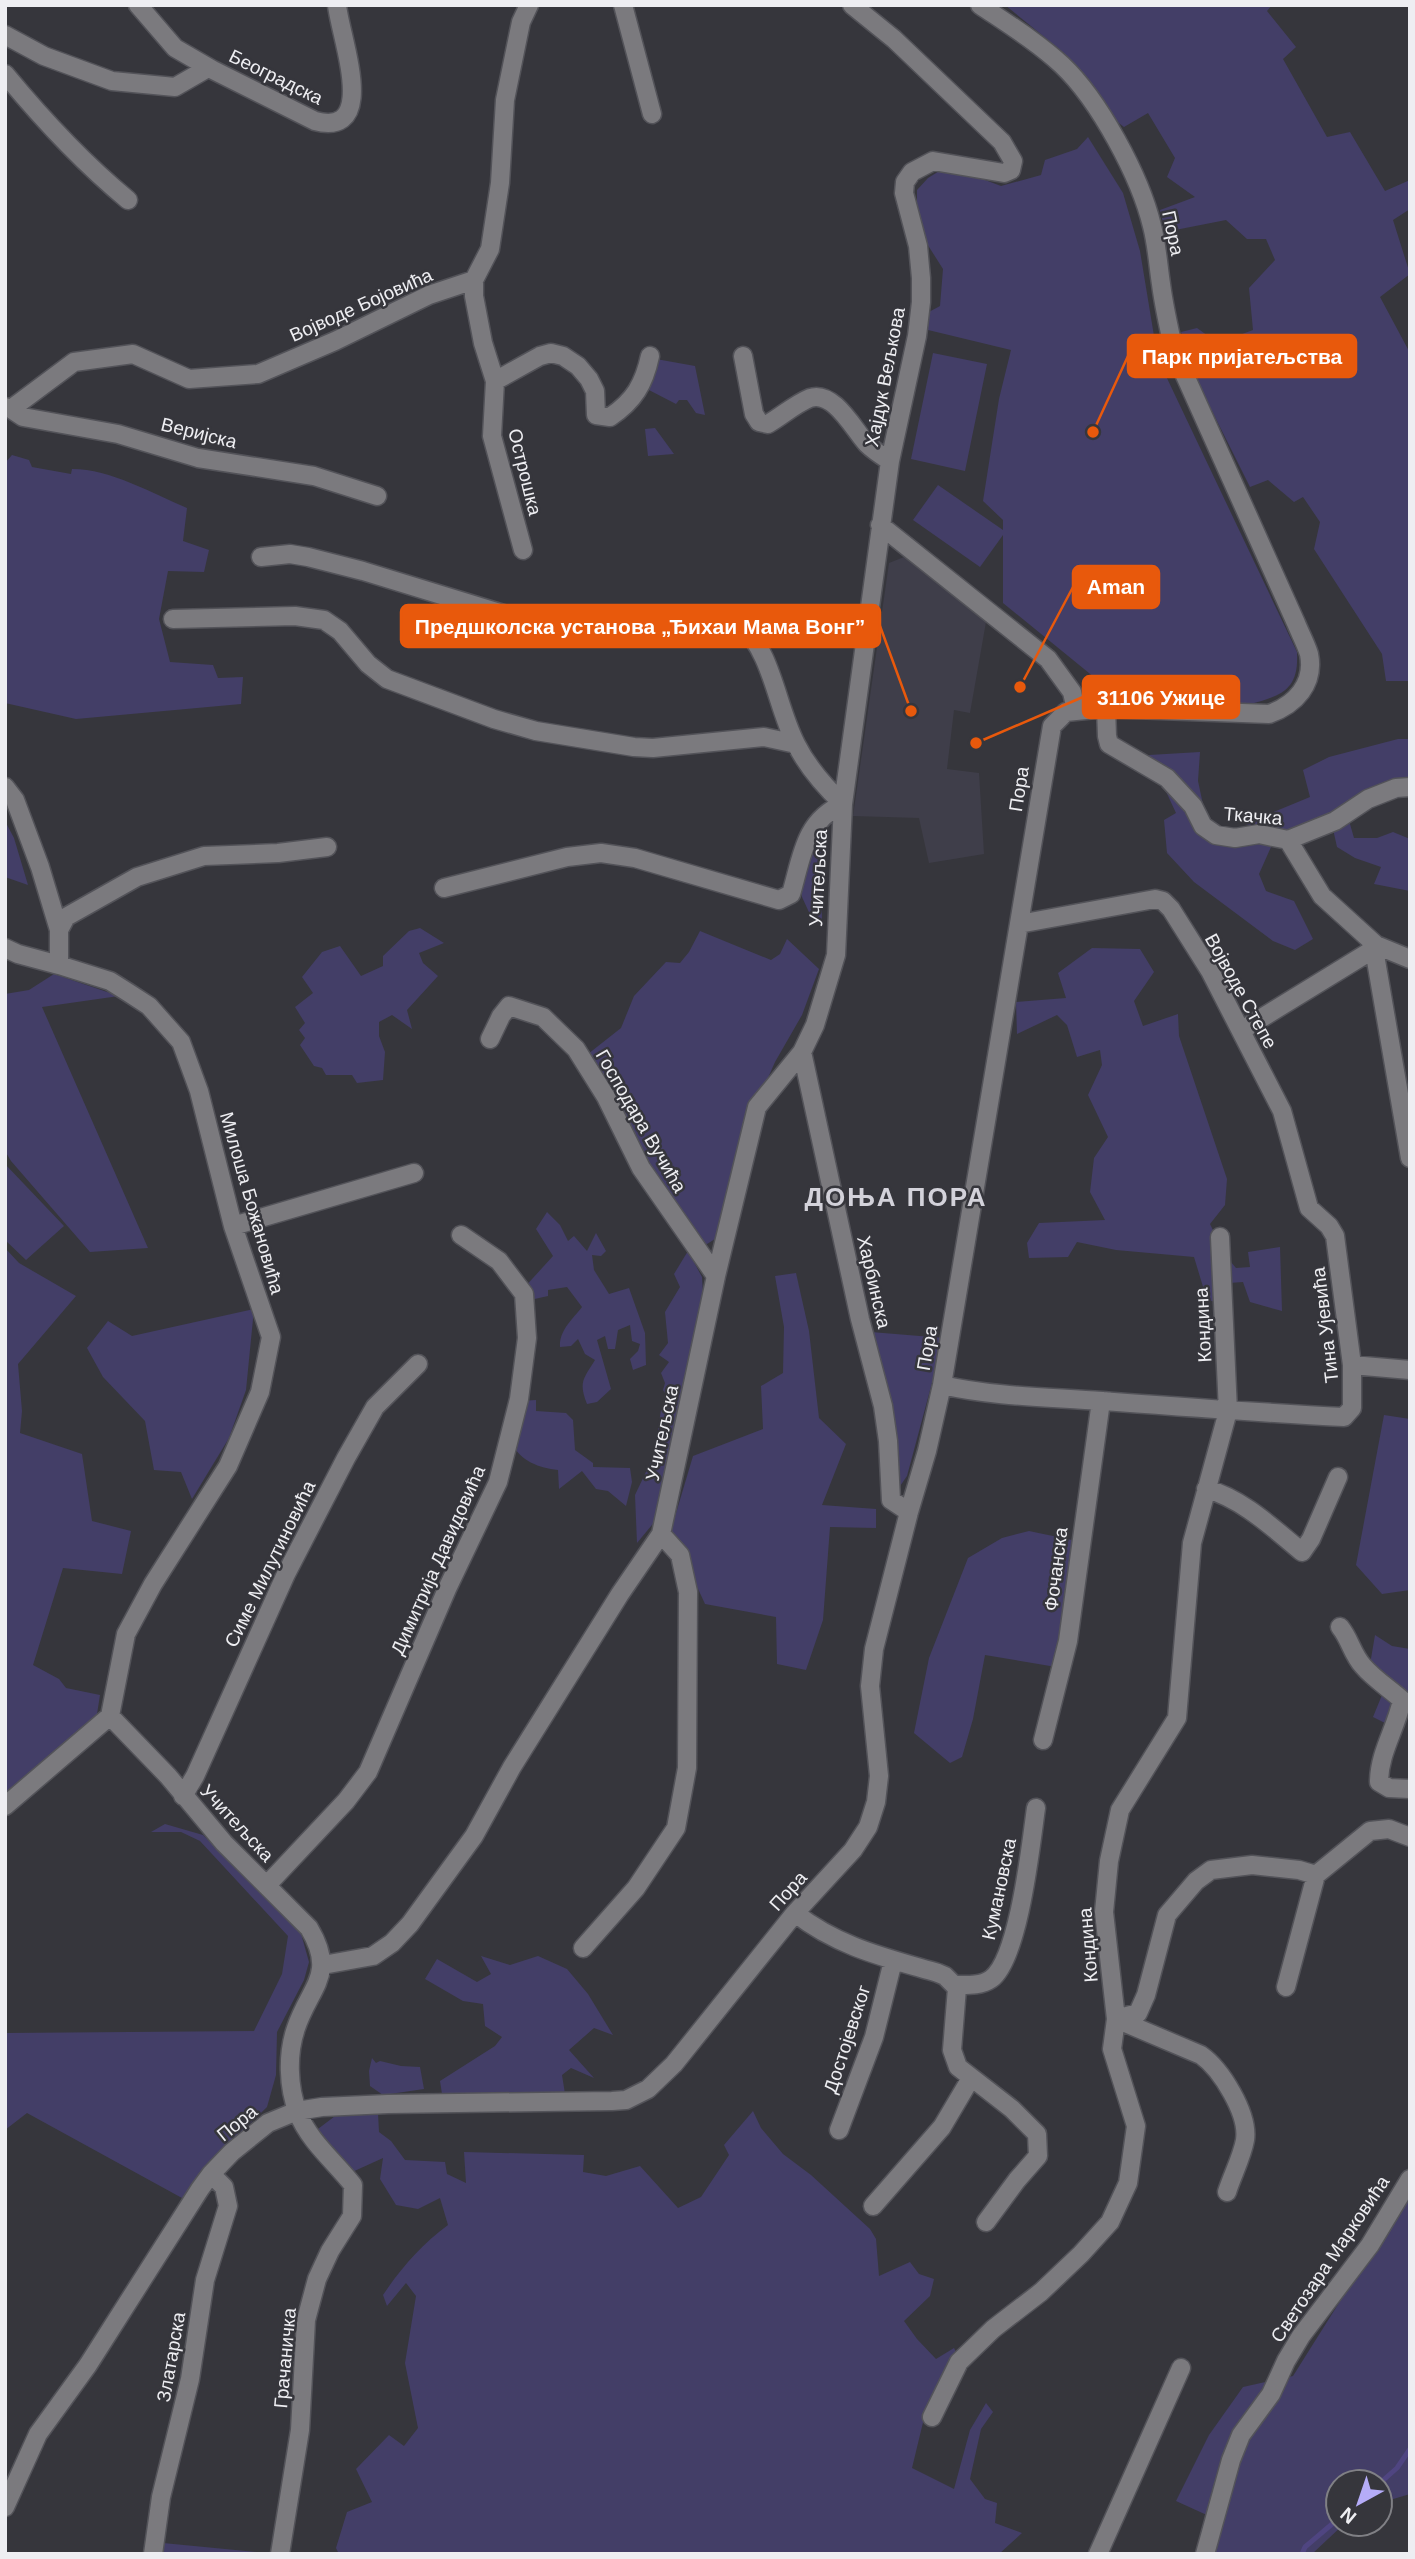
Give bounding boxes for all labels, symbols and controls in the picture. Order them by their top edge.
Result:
street label: Београдска [226,45,327,109]
street label: Пора [1158,209,1188,258]
street label: Војводе Бојовића [286,264,436,346]
street label: Хајдук Вељкова [861,305,909,449]
callout: Парк пријатељства [1128,335,1356,377]
text: Парк пријатељства [1142,345,1343,368]
street label: Веријска [159,413,240,453]
street label: Острошка [504,426,546,518]
callout: Aman [1073,566,1159,608]
text: Aman [1087,575,1145,598]
callout: Предшколска установа „Ђихаи Мама Вонг” [401,605,880,647]
text: Предшколска установа „Ђихаи Мама Вонг” [415,615,865,638]
callout: 31106 Ужице [1083,676,1239,718]
text: 31106 Ужице [1097,686,1225,709]
street label: Пора [1005,765,1033,813]
street label: Ткачка [1223,803,1284,829]
street label: Учитељска [805,828,831,927]
street label: Војводе Степе [1201,930,1281,1052]
street label: Господара Вучића [592,1046,691,1196]
street label: Милоша Божановића [216,1110,288,1297]
district label: ДОЊА ПОРА [804,1182,988,1212]
street label: Харбинска [853,1234,895,1331]
street label: Тина Ујевића [1307,1266,1343,1384]
street label: Кондина [1191,1287,1215,1363]
street label: Пора [913,1323,941,1372]
street label: Учитељска [642,1383,683,1483]
street label: Димитрија Давидовића [387,1462,489,1658]
street label: Симе Милутиновића [221,1477,320,1651]
street label: Фочанска [1040,1525,1072,1612]
street label: Учитељска [196,1780,278,1866]
street label: Кумановска [978,1836,1020,1942]
street label: Пора [765,1867,811,1915]
street label: Кондина [1074,1906,1102,1983]
street label: Достојевског [820,1982,874,2096]
street label: Пора [213,2100,262,2145]
street label: Светозара Марковића [1266,2171,1394,2346]
street label: Грачаничка [270,2306,300,2409]
street label: Златарска [153,2310,189,2404]
north arrow [1324,2468,1394,2538]
text: N [1336,2503,1360,2528]

